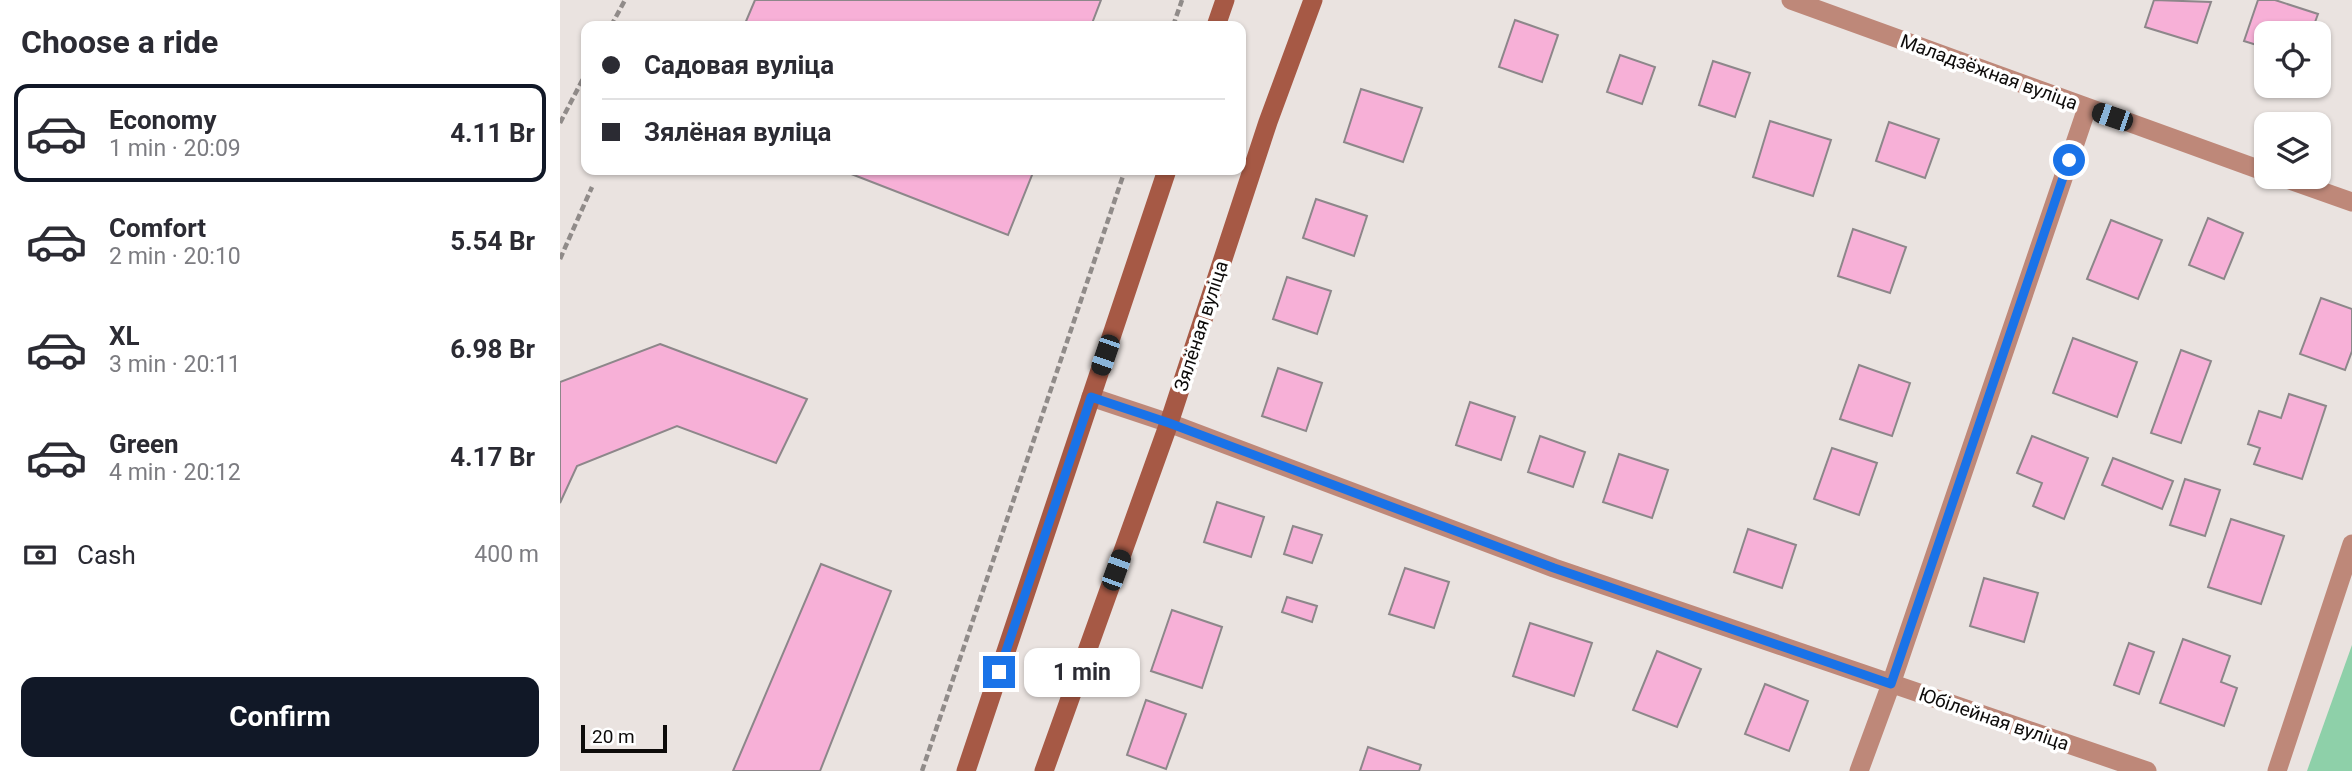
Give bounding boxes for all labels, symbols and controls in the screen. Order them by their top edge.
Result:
map controls [2254,21,2331,189]
button: locate [2254,21,2331,98]
text: Choose a ride [21,23,218,61]
street label: Маладзёжная вуліца [1897,29,2081,115]
text: Садовая вуліца [644,50,834,80]
car [2089,100,2136,134]
icon: car [25,102,88,165]
text: Economy [109,105,216,135]
button: layers [2254,112,2331,189]
text: Зялёная вуліца [644,117,832,147]
text: 4.11 Br [450,118,535,148]
text: 1 min · 20:09 [109,135,241,162]
route start [2053,144,2085,176]
icon: car [25,210,88,273]
text: Comfort [109,213,206,243]
text: 5.54 Br [450,226,535,256]
text: 2 min · 20:10 [109,243,241,270]
street label: Зялёная вуліца [1169,258,1233,394]
icon: car [25,318,88,381]
text: XL [109,321,140,351]
car [1089,332,1122,378]
text: 6.98 Br [450,334,535,364]
text: 3 min · 20:11 [109,351,241,378]
icon: car [25,426,88,489]
text: Green [109,429,179,459]
text: 4.17 Br [450,442,535,472]
text: 4 min · 20:12 [109,459,241,486]
icon: cash [21,536,59,574]
text: Cash [77,540,136,570]
text: 400 m [474,541,539,568]
car [1099,547,1134,593]
callout: 1 min [1024,648,1139,696]
route end [983,656,1015,688]
text: 1 min [1053,659,1111,686]
button: Confirm [21,677,539,757]
street label: Юбілейная вуліца [1916,683,2072,755]
scale bar [581,722,667,754]
text: 20 m [592,725,635,748]

